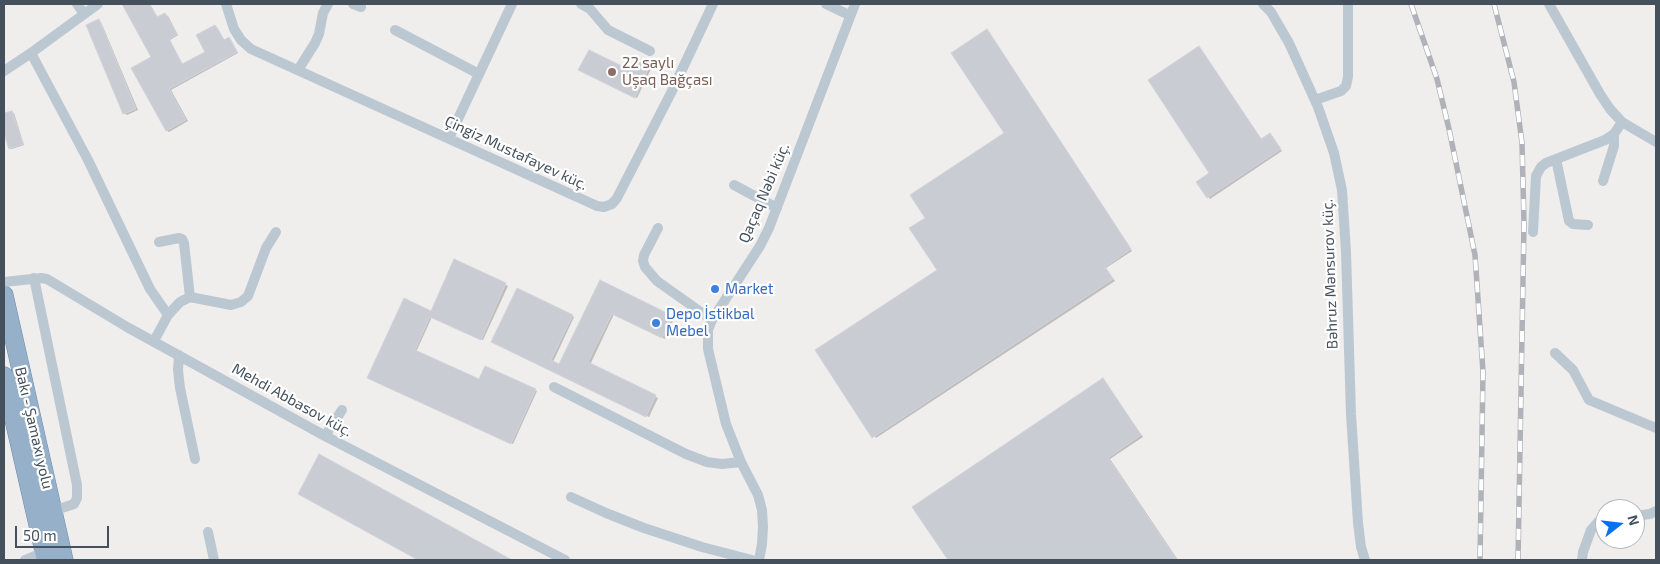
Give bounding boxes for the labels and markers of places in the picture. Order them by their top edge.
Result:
place label: 22 saylı Uşaq Bağçası [622,54,713,89]
marker: 22 saylı Uşaq Bağçası [606,66,618,78]
place label: Market [725,280,774,298]
marker: Market [709,283,721,295]
place label: Depo İstikbal Mebel [666,305,754,340]
marker: Depo İstikbal Mebel [650,317,662,329]

